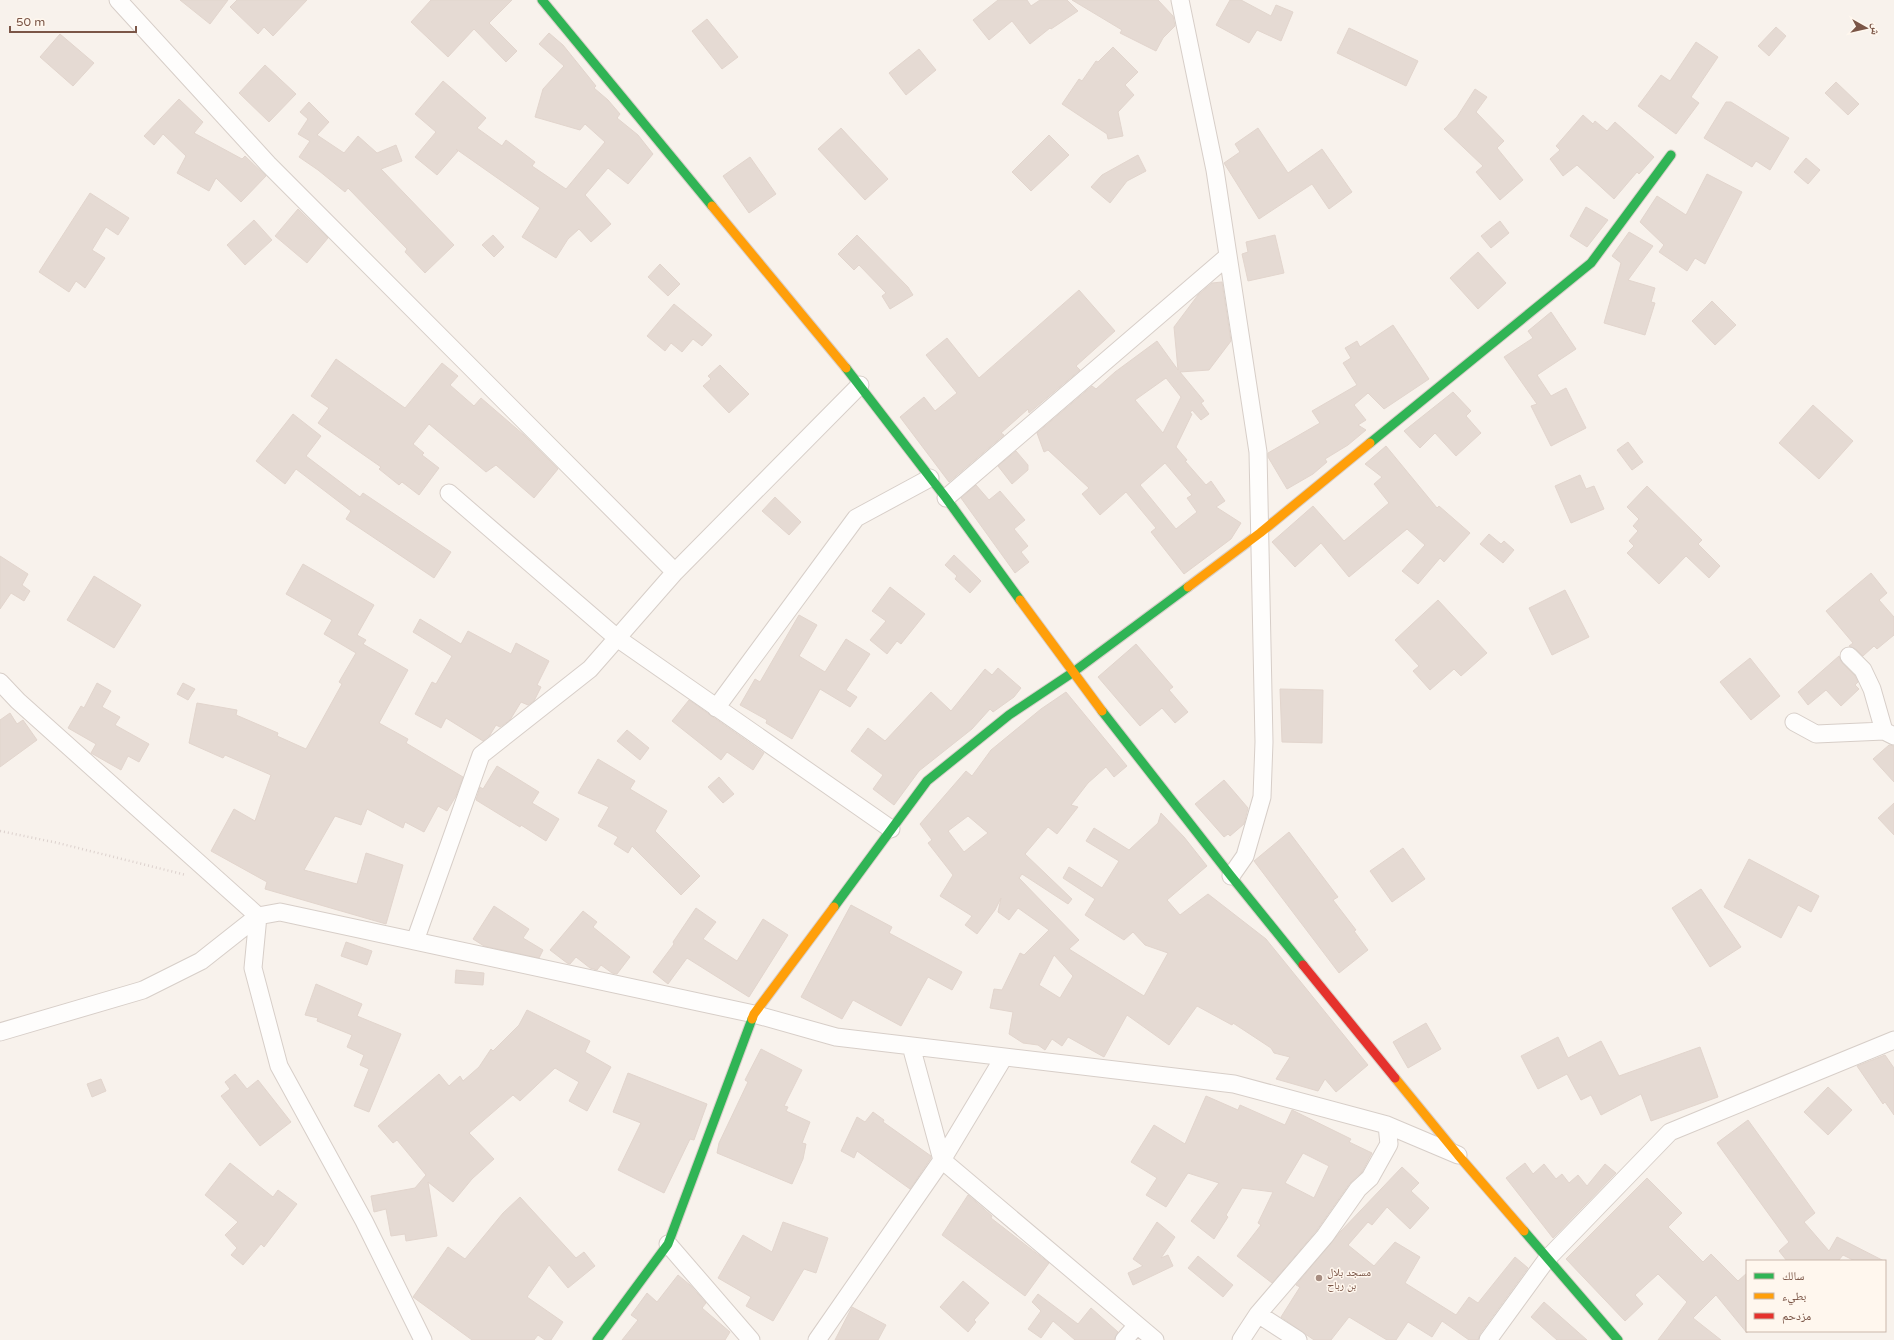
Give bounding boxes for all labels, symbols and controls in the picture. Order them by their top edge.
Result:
scale bar [10,8,136,34]
north arrow [1846,8,1886,48]
text: 50 m [16,15,45,29]
text: ش [1867,22,1883,36]
legend [1746,1260,1886,1332]
place label: مسجد بلال بن رباح [1327,1266,1371,1292]
text: سالك [1782,1269,1804,1283]
marker: مسجد بلال بن رباح [1314,1273,1324,1283]
text: بطيء [1782,1289,1806,1306]
text: مزدحم [1782,1309,1811,1324]

